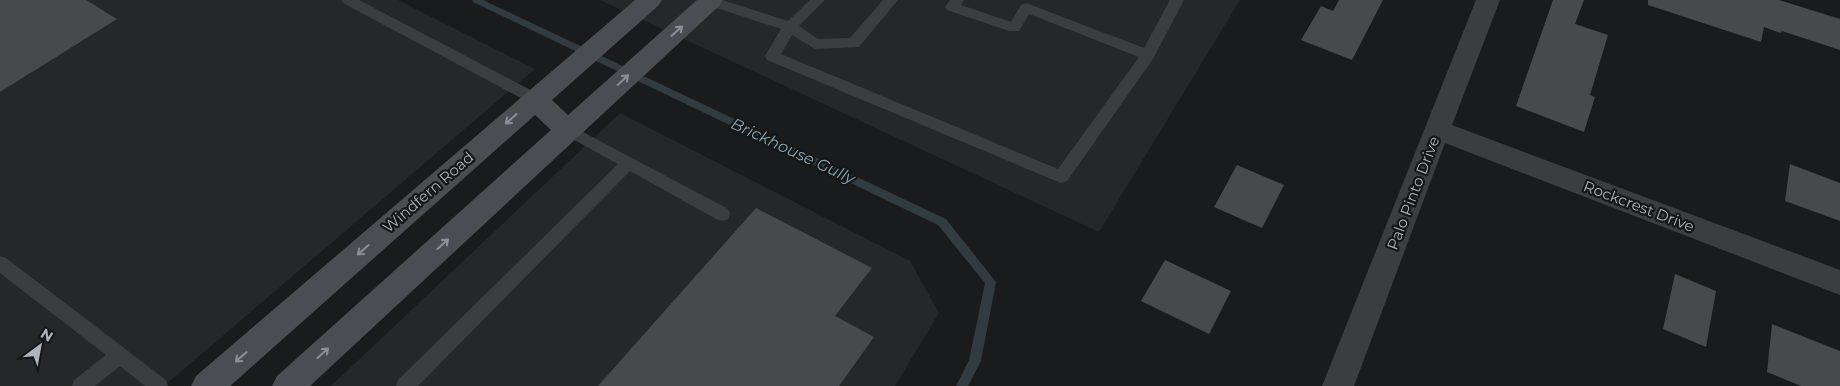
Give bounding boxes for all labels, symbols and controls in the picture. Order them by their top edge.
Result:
one-way arrow [670,25,683,37]
one-way arrow [616,74,629,86]
one-way arrow [505,114,518,125]
water label: Brickhouse Gully [728,114,859,189]
street label: Palo Pinto Drive [1383,134,1443,252]
street label: Windfern Road [379,147,477,237]
street label: Rockcrest Drive [1581,176,1697,236]
one-way arrow [437,238,450,249]
one-way arrow [357,244,370,255]
north arrow [15,321,65,371]
text: N [37,324,56,346]
one-way arrow [317,347,330,359]
one-way arrow [234,351,247,363]

